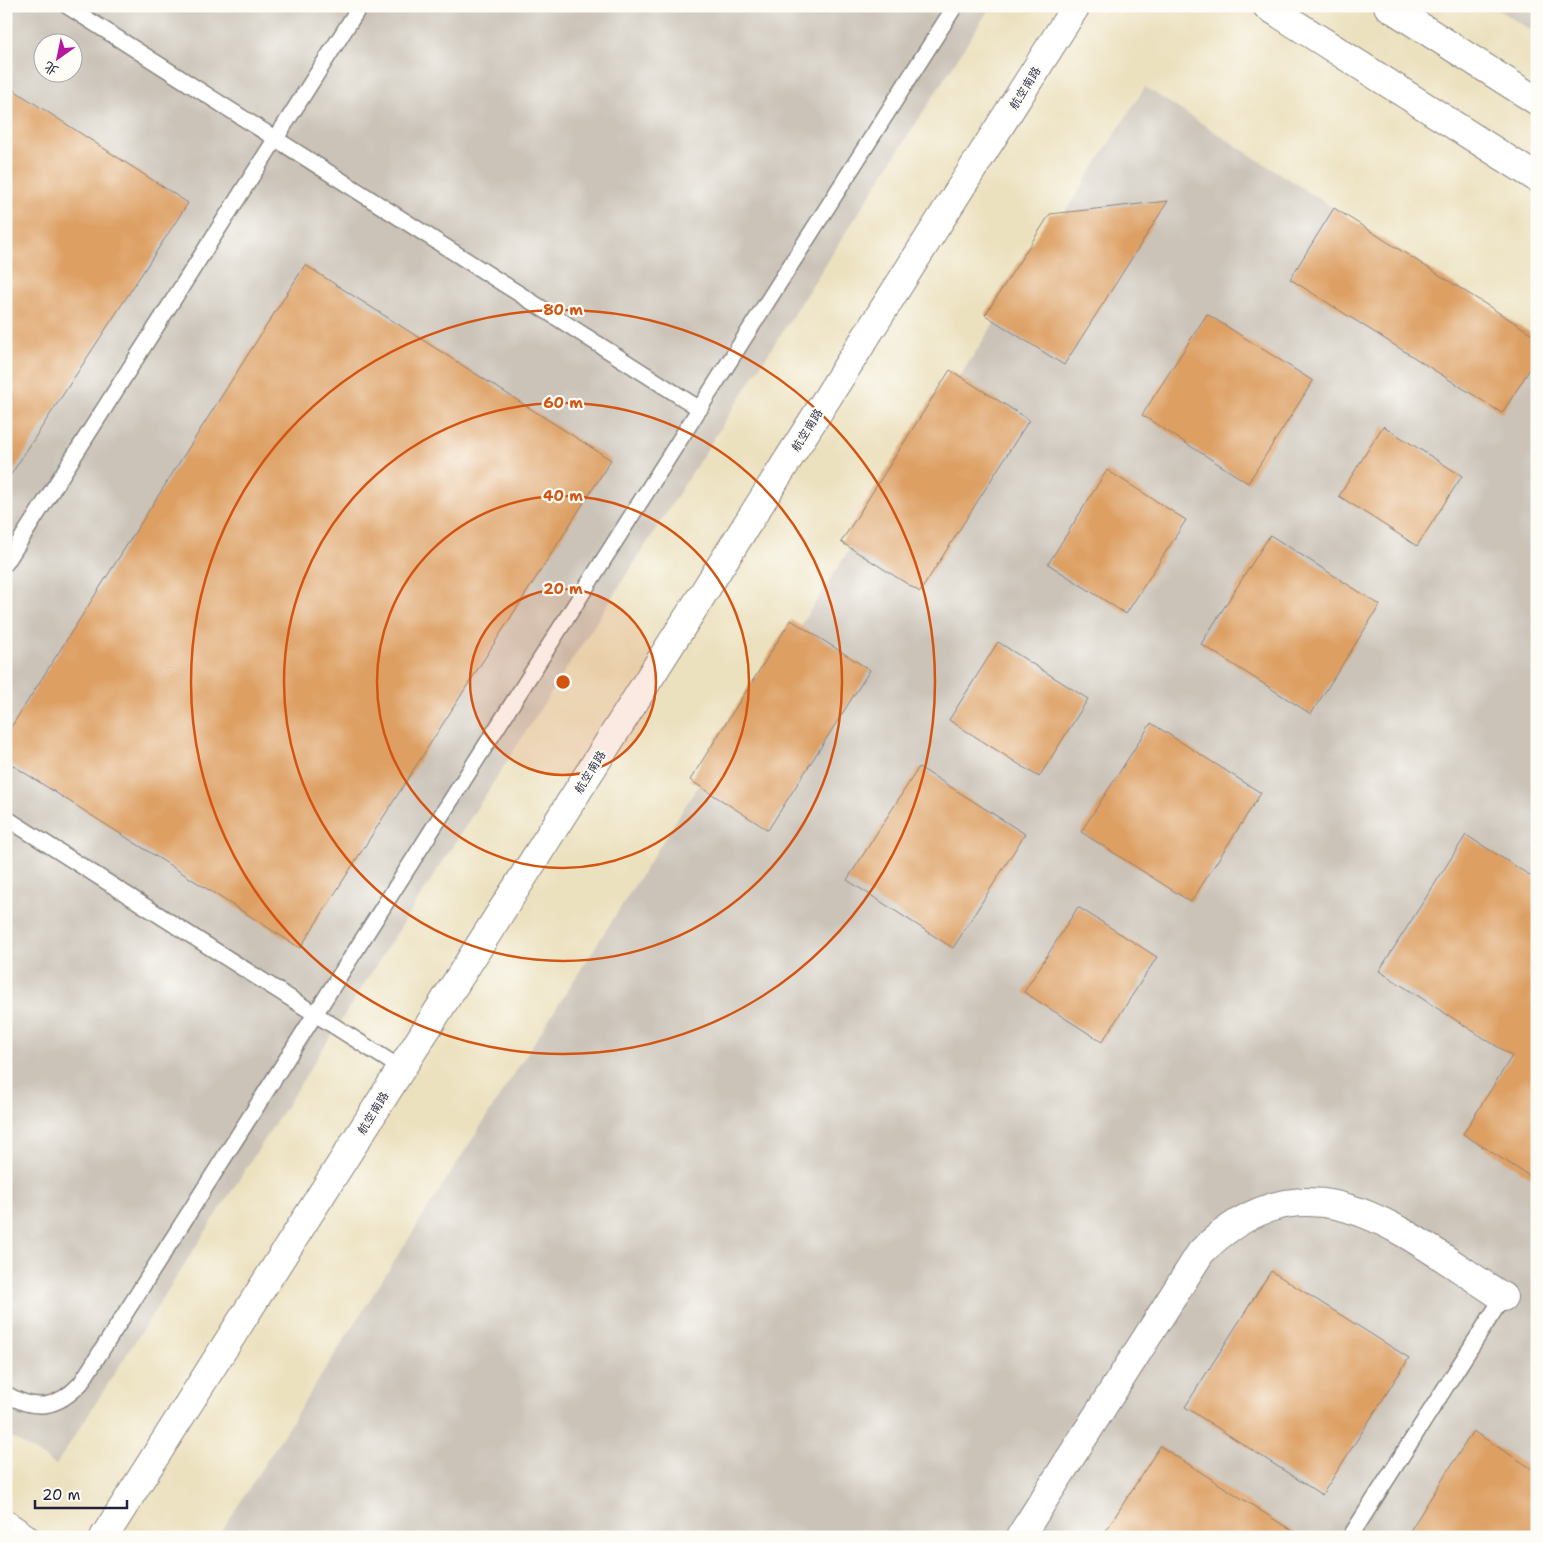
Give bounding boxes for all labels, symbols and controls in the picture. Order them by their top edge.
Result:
north arrow [32,32,82,82]
text: 北 [40,58,62,80]
street label: 航空南路 [1005,63,1045,113]
text: 80 m [543,300,583,320]
text: 60 m [543,393,583,413]
street label: 航空南路 [787,405,827,455]
text: 40 m [543,486,583,506]
text: 20 m [543,579,583,599]
centre of rings [554,673,572,691]
street label: 航空南路 [570,747,610,797]
street label: 航空南路 [353,1088,393,1138]
scale bar [35,1478,128,1510]
text: 20 m [42,1485,81,1505]

